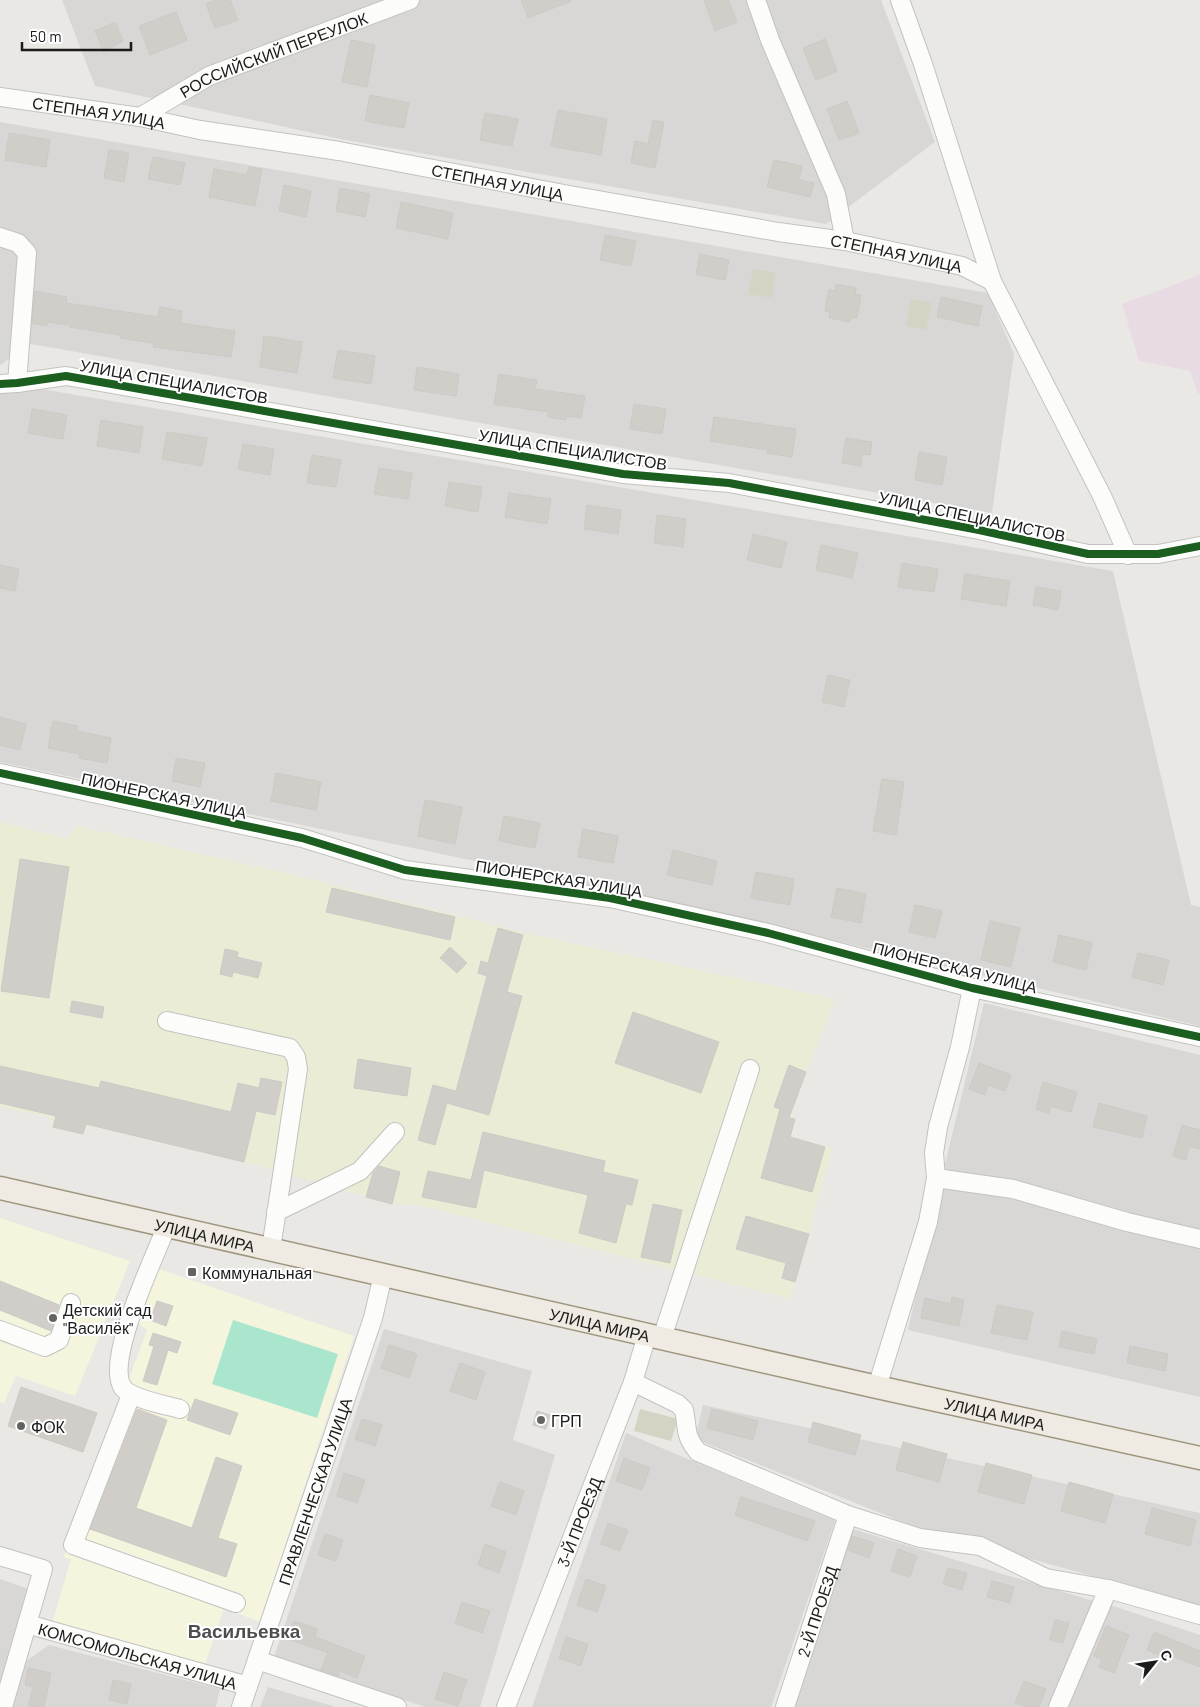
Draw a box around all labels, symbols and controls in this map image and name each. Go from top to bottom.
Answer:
street label: РОССИЙСКИЙ ПЕРЕУЛОК [176,7,371,101]
scale bar [22,20,131,52]
text: 50 m [30,27,62,45]
street label: СТЕПНАЯ УЛИЦА [31,92,167,132]
street label: СТЕПНАЯ УЛИЦА [430,159,566,203]
street label: СТЕПНАЯ УЛИЦА [829,230,964,275]
street label: УЛИЦА СПЕЦИАЛИСТОВ [78,355,270,407]
street label: УЛИЦА СПЕЦИАЛИСТОВ [477,425,669,473]
street label: УЛИЦА СПЕЦИАЛИСТОВ [877,487,1067,545]
street label: ПИОНЕРСКАЯ УЛИЦА [80,768,249,822]
street label: ПИОНЕРСКАЯ УЛИЦА [474,855,644,901]
street label: ПИОНЕРСКАЯ УЛИЦА [871,937,1039,997]
street label: УЛИЦА МИРА [153,1214,257,1255]
place label: Коммунальная [202,1263,312,1282]
marker: Коммунальная [186,1266,198,1278]
place label: Детский сад "Василёк" [63,1300,152,1337]
street label: УЛИЦА МИРА [548,1303,652,1345]
marker: Детский сад "Василёк" [47,1312,59,1324]
street label: УЛИЦА МИРА [943,1393,1047,1433]
street label: ПРАВЛЕНЧЕСКАЯ УЛИЦА [274,1395,355,1587]
place label: ГРП [551,1411,582,1430]
marker: ГРП [535,1414,547,1426]
place label: ФОК [31,1417,66,1436]
marker: ФОК [15,1420,27,1432]
street label: 3-Й ПРОЕЗД [552,1474,605,1569]
street label: 2-Й ПРОЕЗД [793,1563,840,1659]
street label: КОМСОМОЛЬСКАЯ УЛИЦА [36,1618,239,1692]
district label: Васильевка [188,1619,301,1642]
north arrow [1130,1637,1180,1687]
text: С [1157,1647,1177,1664]

